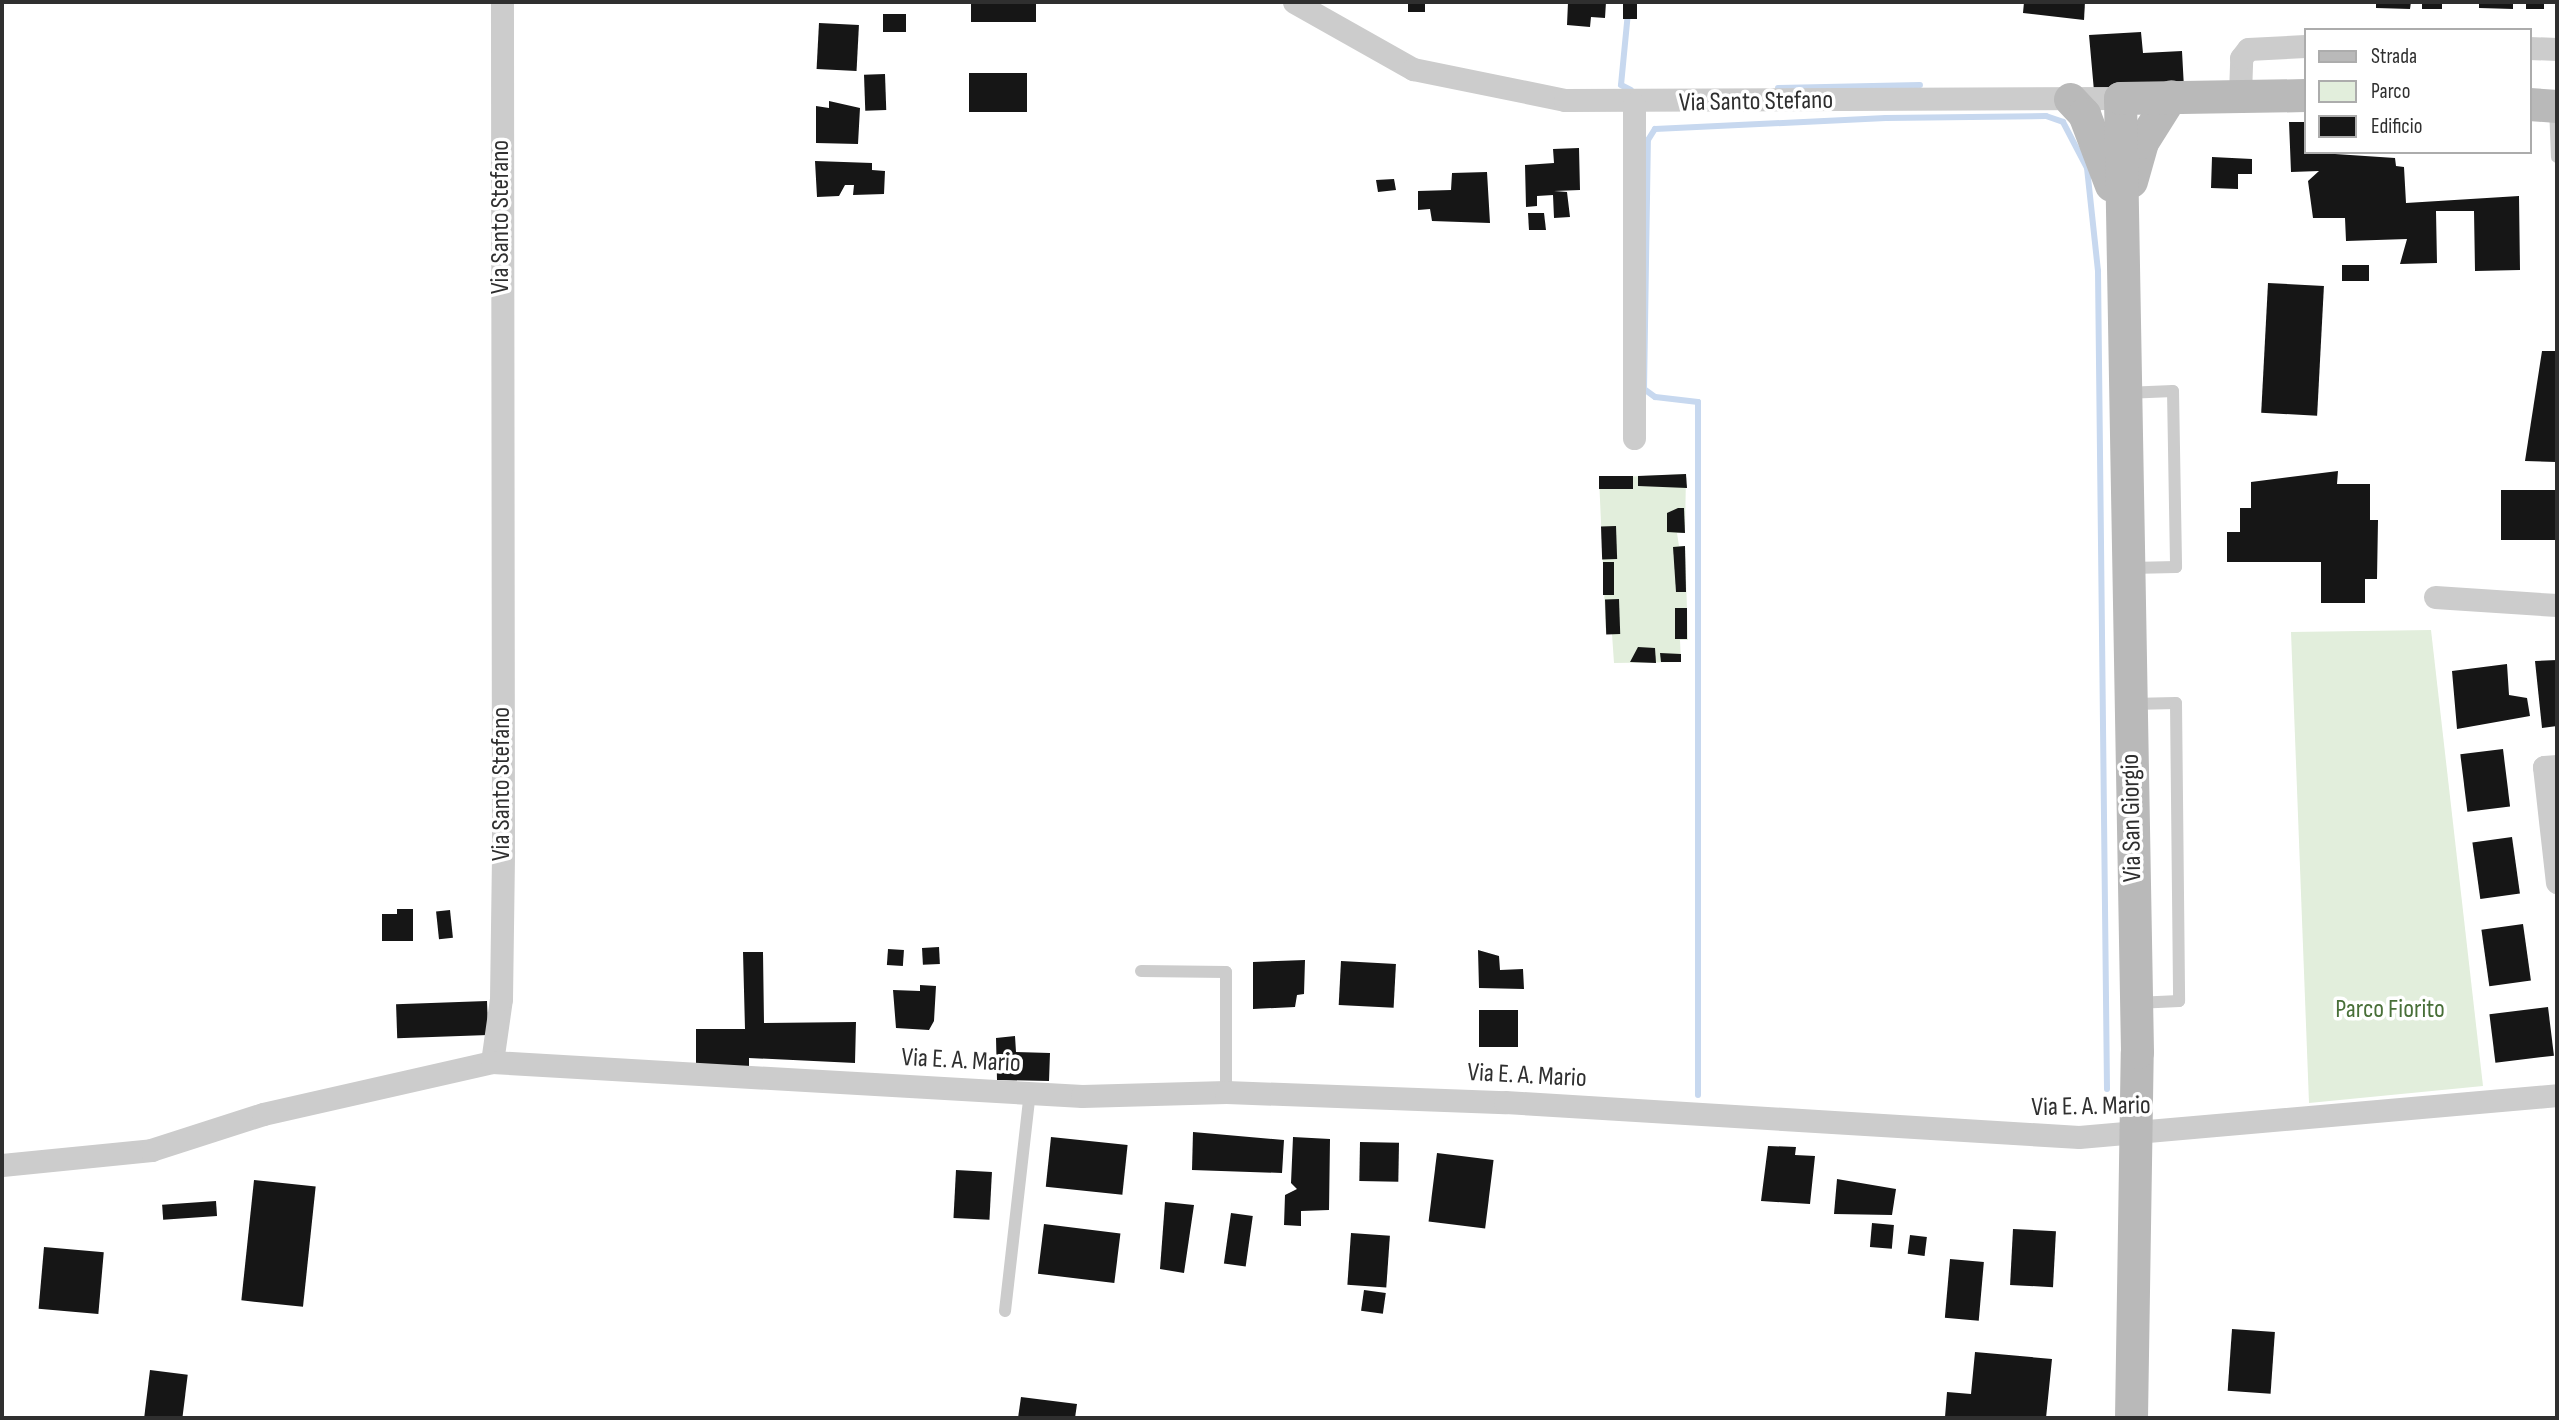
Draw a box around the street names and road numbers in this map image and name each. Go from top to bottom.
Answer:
street label: Via Santo Stefano [1679,85,1833,119]
street label: Via Santo Stefano [485,140,517,294]
street label: Via Santo Stefano [486,707,518,861]
street label: Via San Giorgio [2115,753,2149,883]
street label: Via E. A. Mario [901,1042,1021,1080]
street label: Via E. A. Mario [1467,1057,1587,1095]
street label: Via E. A. Mario [2031,1090,2151,1124]

